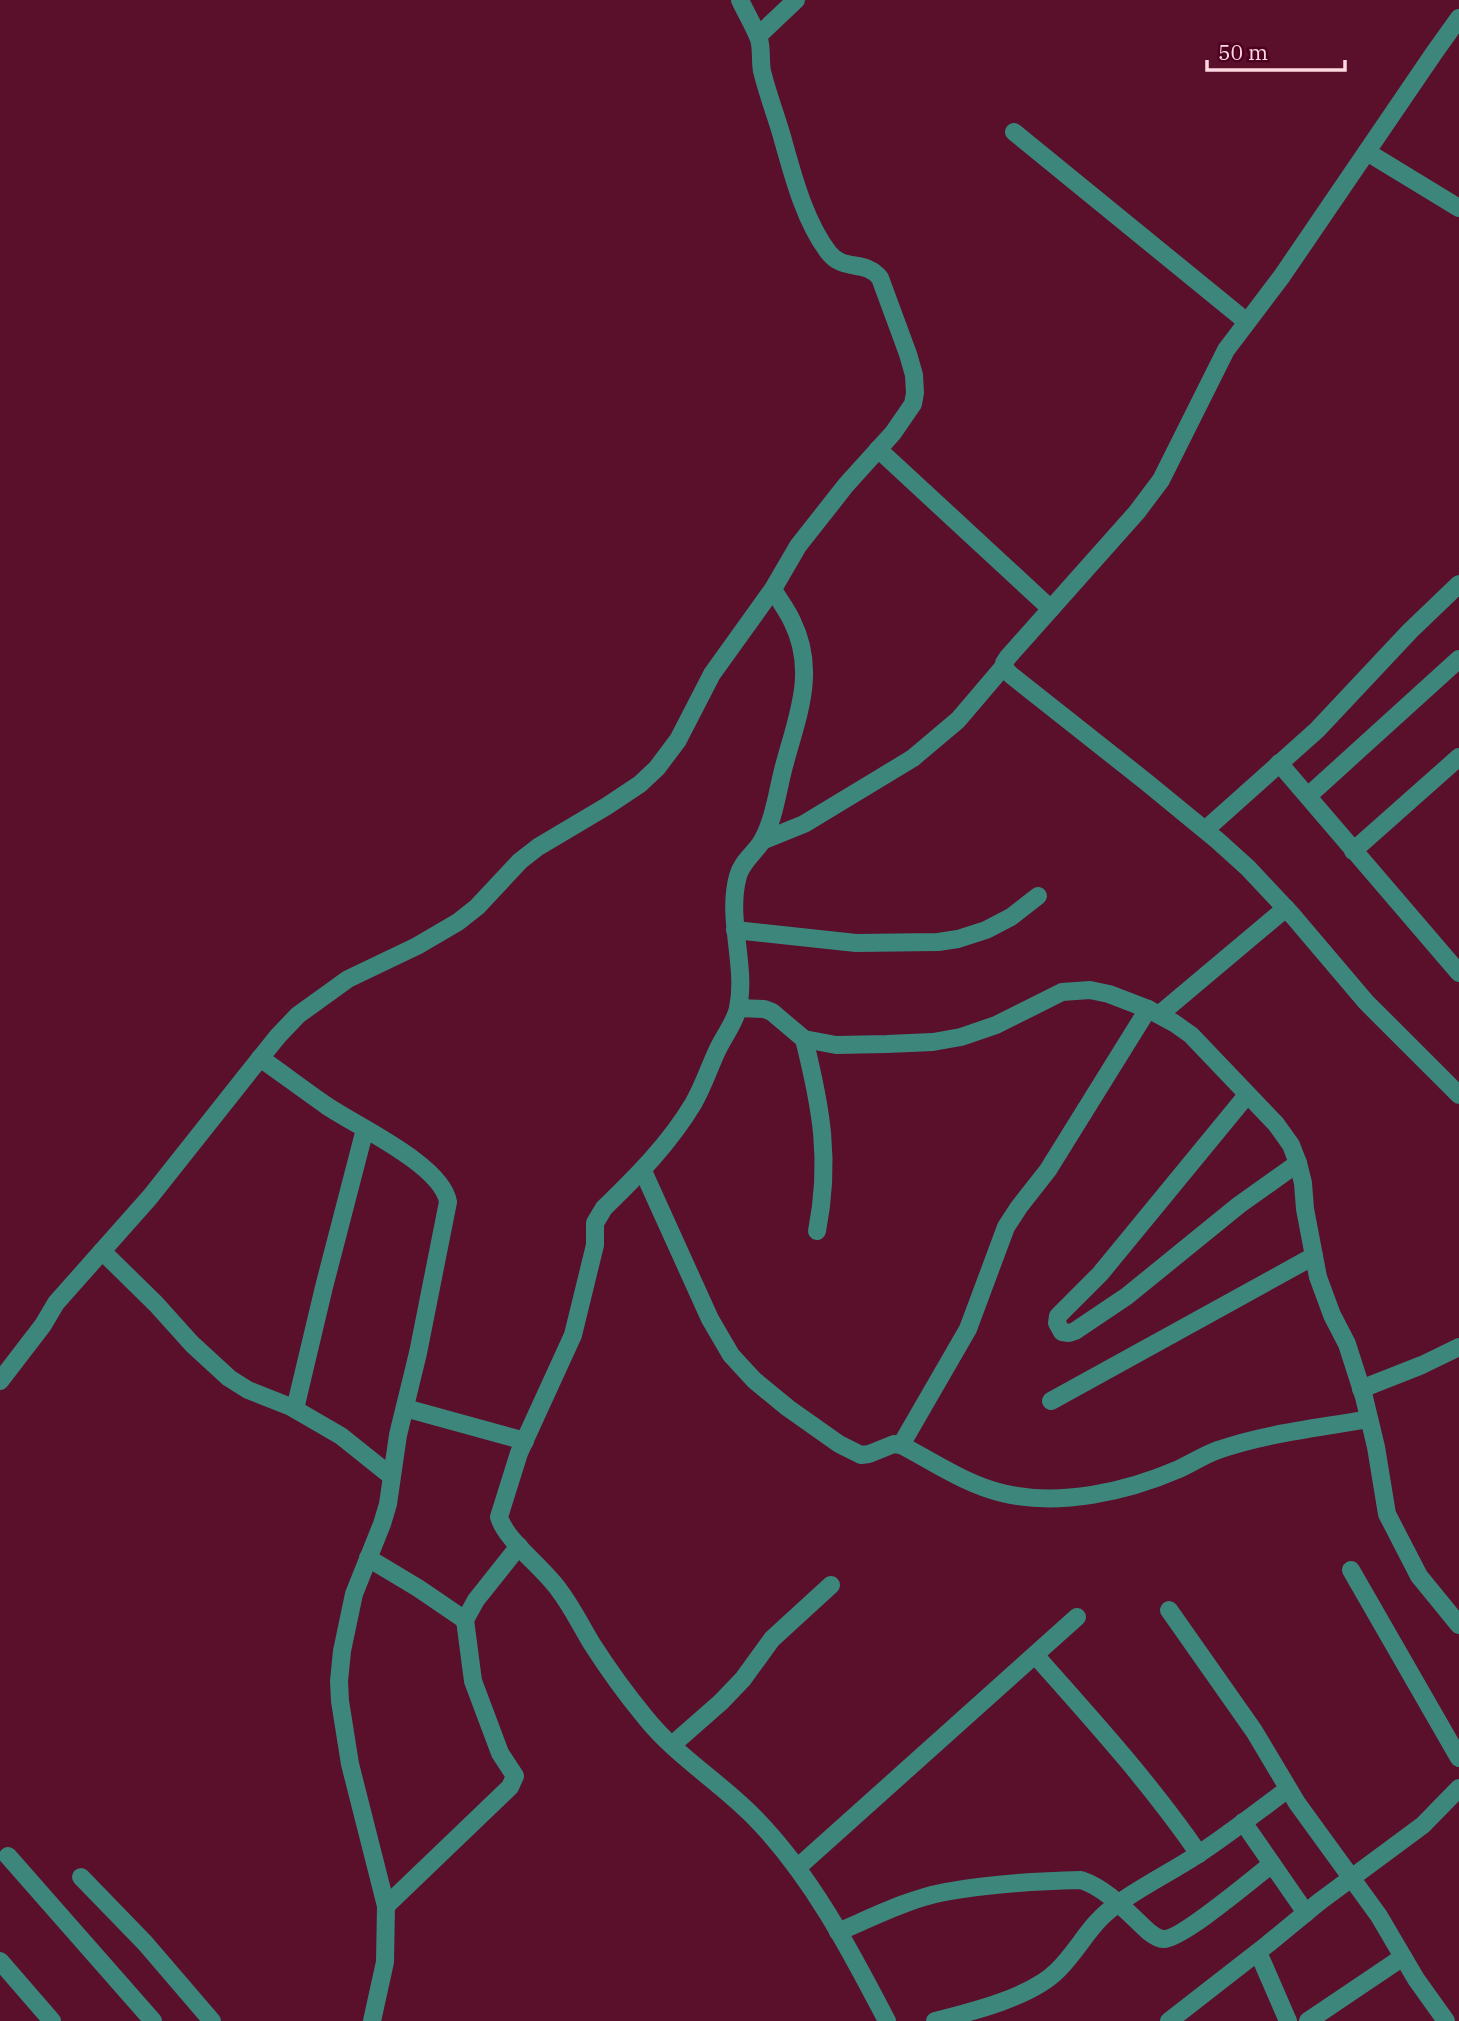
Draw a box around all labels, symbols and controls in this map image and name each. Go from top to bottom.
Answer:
scale bar [1207,28,1345,72]
text: 50 m [1218,38,1268,66]

